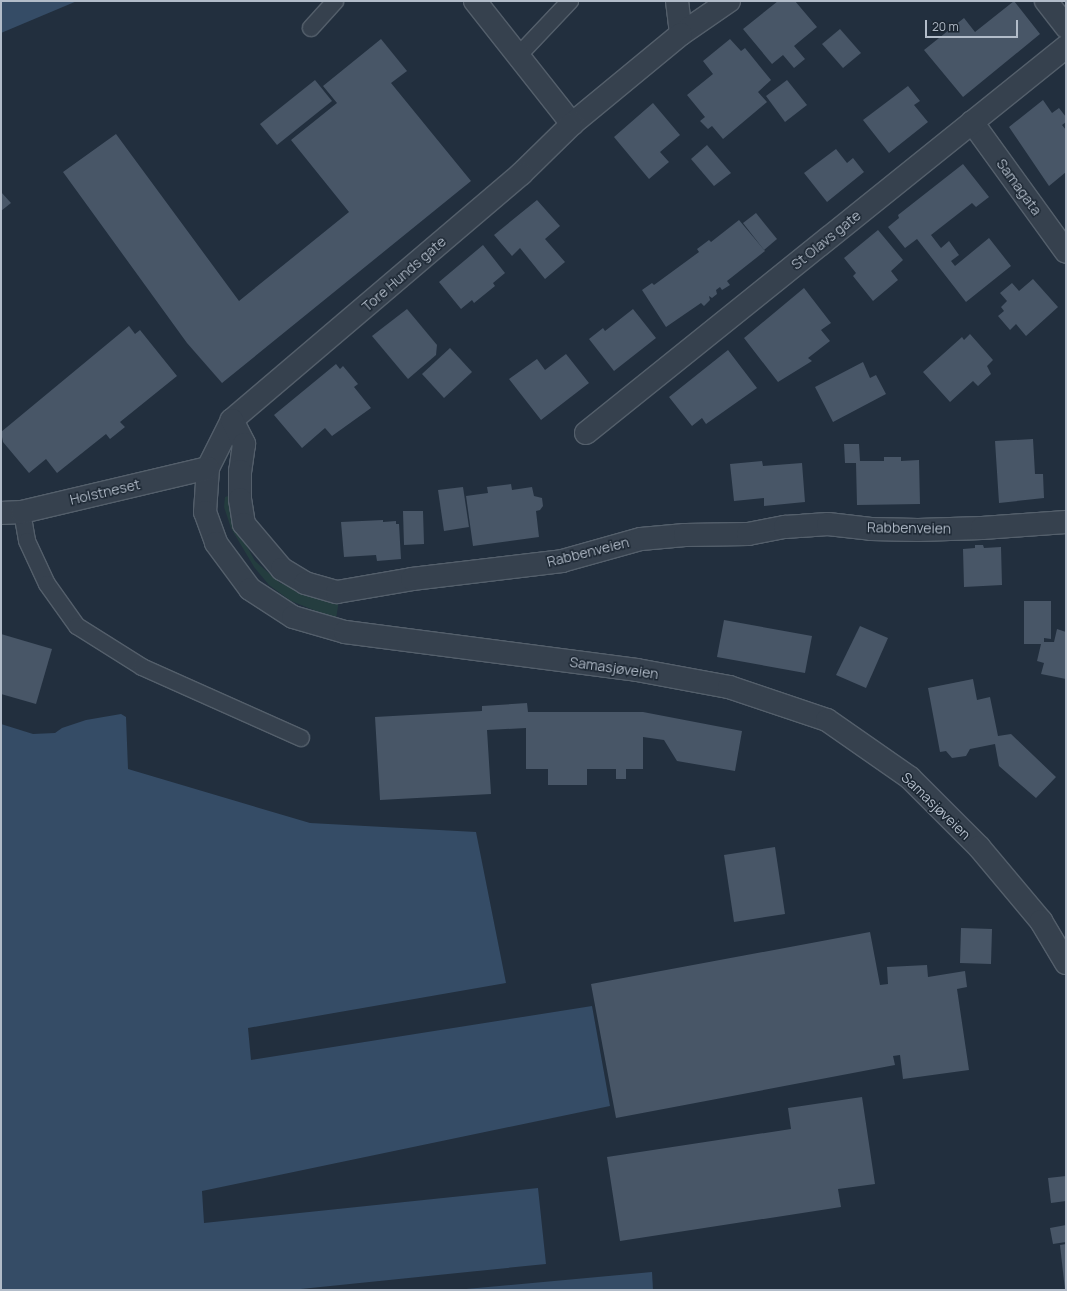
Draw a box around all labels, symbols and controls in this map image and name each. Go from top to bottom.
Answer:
scale bar [927,12,1020,38]
text: 20 m [932,18,959,35]
street label: Samagata [993,156,1045,218]
street label: St Olavs gate [788,207,864,273]
street label: Tore Hunds gate [359,233,449,315]
street label: Holstneset [68,476,142,508]
street label: Rabbenveien [867,519,951,537]
street label: Rabbenveien [545,534,631,570]
street label: Samasjøveien [569,653,659,683]
street label: Samasjøveien [898,769,974,843]

